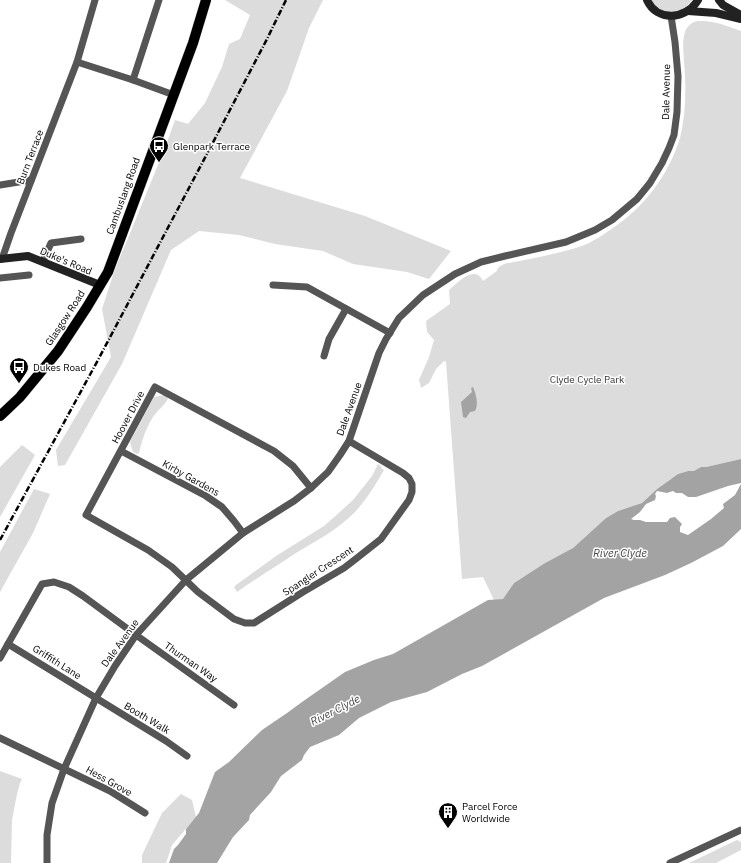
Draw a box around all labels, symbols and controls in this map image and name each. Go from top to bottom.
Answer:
street label: Dale Avenue [659,63,673,120]
street label: Burn Terrace [14,127,47,186]
bus stop icon: Glenpark Terrace [148,135,170,163]
place label: Glenpark Terrace [173,140,250,153]
street label: Cambuslang Road [103,156,143,236]
street label: Duke's Road [38,244,94,278]
street label: Glasgow Road [42,288,88,348]
bus stop icon: Dukes Road [8,356,30,384]
place label: Dukes Road [33,361,86,374]
park label: Clyde Cycle Park [550,373,625,386]
street label: Dale Avenue [333,380,365,438]
street label: Hoover Drive [109,388,148,446]
street label: Kirby Gardens [160,457,222,499]
street label: Spangler Crescent [280,543,356,599]
water label: River Clyde [593,546,647,560]
street label: Dale Avenue [98,616,142,669]
street label: Thurman Way [162,639,220,685]
street label: Griffith Lane [30,642,84,682]
water label: River Clyde [308,691,363,728]
street label: Booth Walk [122,699,173,737]
street label: Hess Grove [84,763,135,799]
place label: Parcel Force Worldwide [462,800,518,825]
building icon: Parcel Force Worldwide [437,801,459,829]

